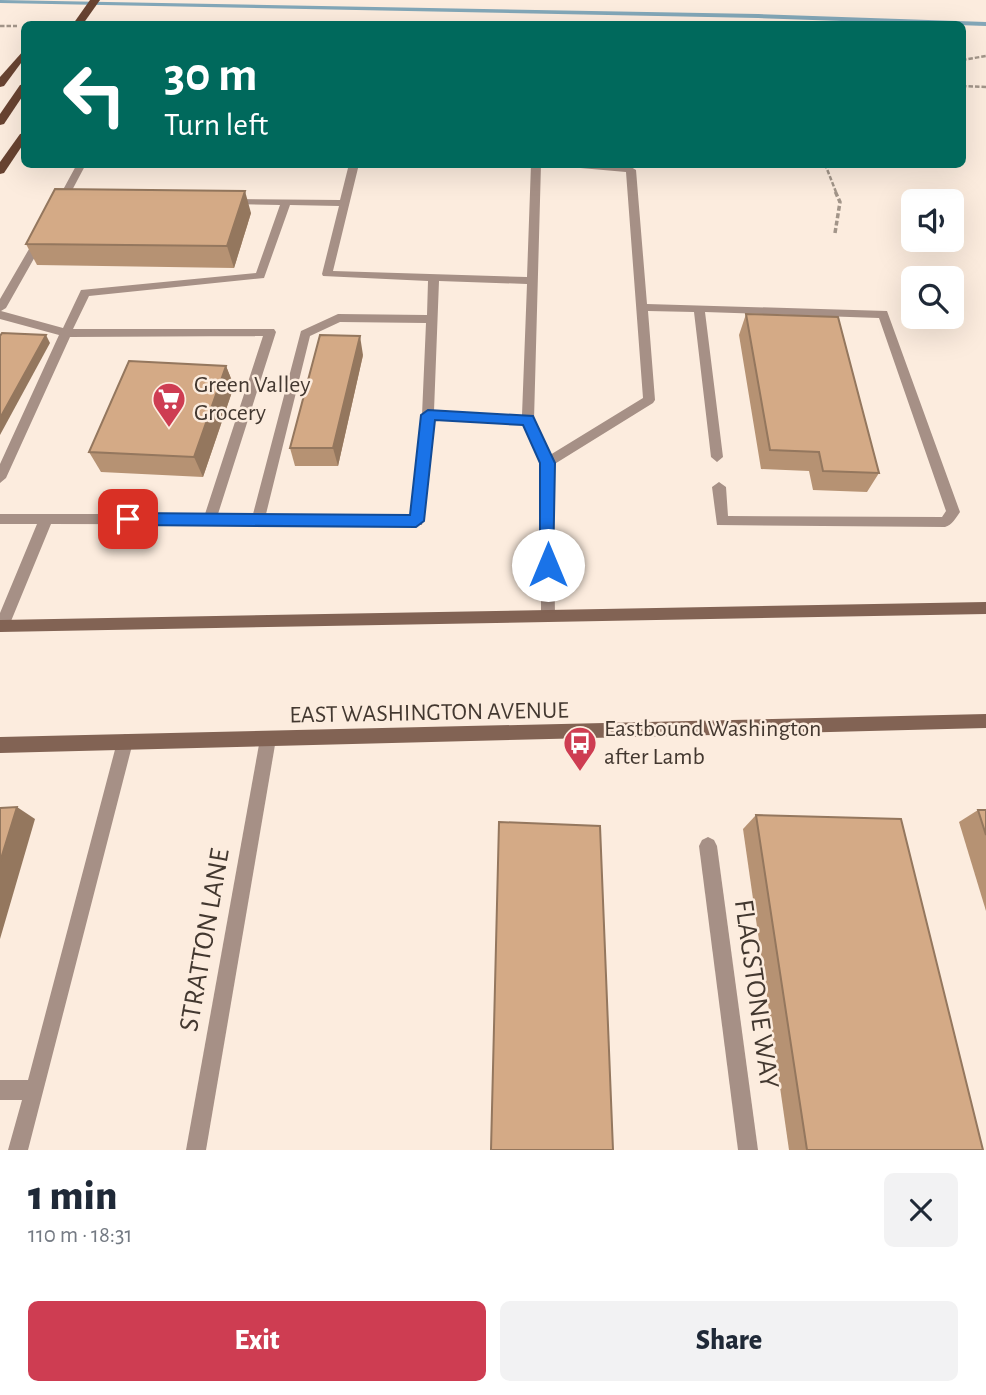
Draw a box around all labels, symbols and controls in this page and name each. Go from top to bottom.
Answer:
icon: left [49,49,140,140]
text: 30 m [164,51,258,100]
text: Turn left [164,109,268,141]
map controls [901,189,964,329]
button: sound [901,189,964,252]
button: search [901,266,964,329]
place label: Green Valley Grocery [194,373,311,425]
supermarket icon: Green Valley Grocery [150,380,188,429]
pin [98,489,158,549]
icon: arrive [109,500,147,538]
position arrow [511,528,585,602]
street label: EAST WASHINGTON AVENUE [289,699,569,727]
place label: Eastbound Washington after Lamb [604,717,821,769]
bus stop icon: Eastbound Washington after Lamb [561,724,599,773]
street label: STRATTON LANE [175,846,235,1034]
street label: FLAGSTONE WAY [729,898,783,1091]
button: close [884,1173,958,1247]
text: 1 min [28,1175,117,1217]
text: 110 m · 18:31 [28,1224,133,1247]
button: Exit [28,1301,486,1381]
button: Share [500,1301,958,1381]

